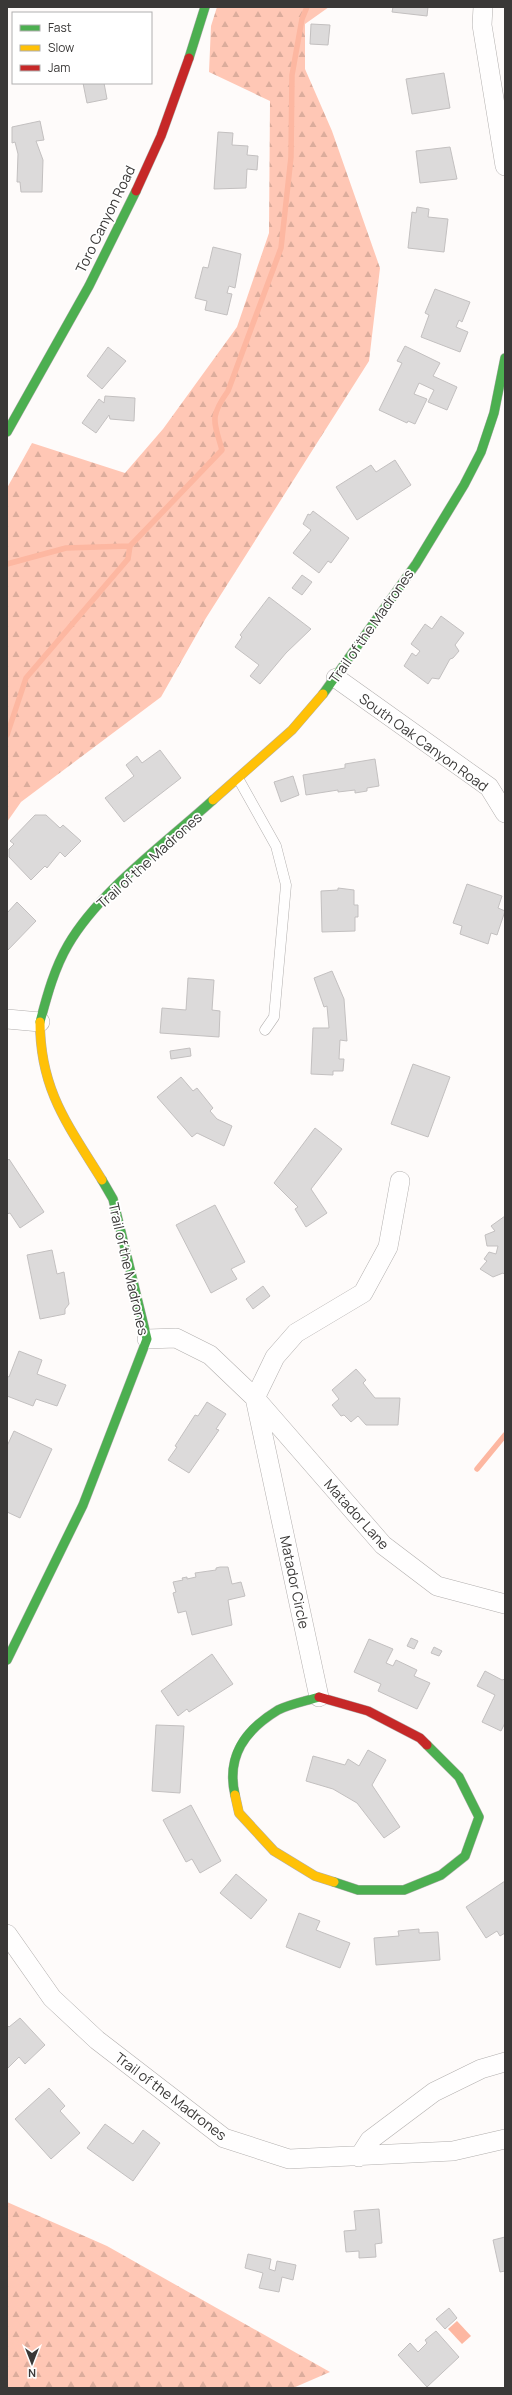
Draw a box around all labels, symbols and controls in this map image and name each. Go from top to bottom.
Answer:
legend [12,12,152,84]
text: Fast [48,19,72,36]
text: Slow [48,39,74,56]
text: Jam [48,59,70,76]
street label: Toro Canyon Road [71,162,139,276]
street label: Trail of the Madrones [324,565,418,687]
street label: South Oak Canyon Road [356,689,492,795]
street label: Trail of the Madrones [92,808,206,912]
street label: Trail of the Madrones [105,1201,153,1337]
street label: Matador Lane [320,1475,394,1553]
street label: Matador Circle [276,1534,314,1630]
street label: Trail of the Madrones [111,2048,231,2144]
north arrow [12,2343,52,2383]
text: N [28,2366,36,2381]

